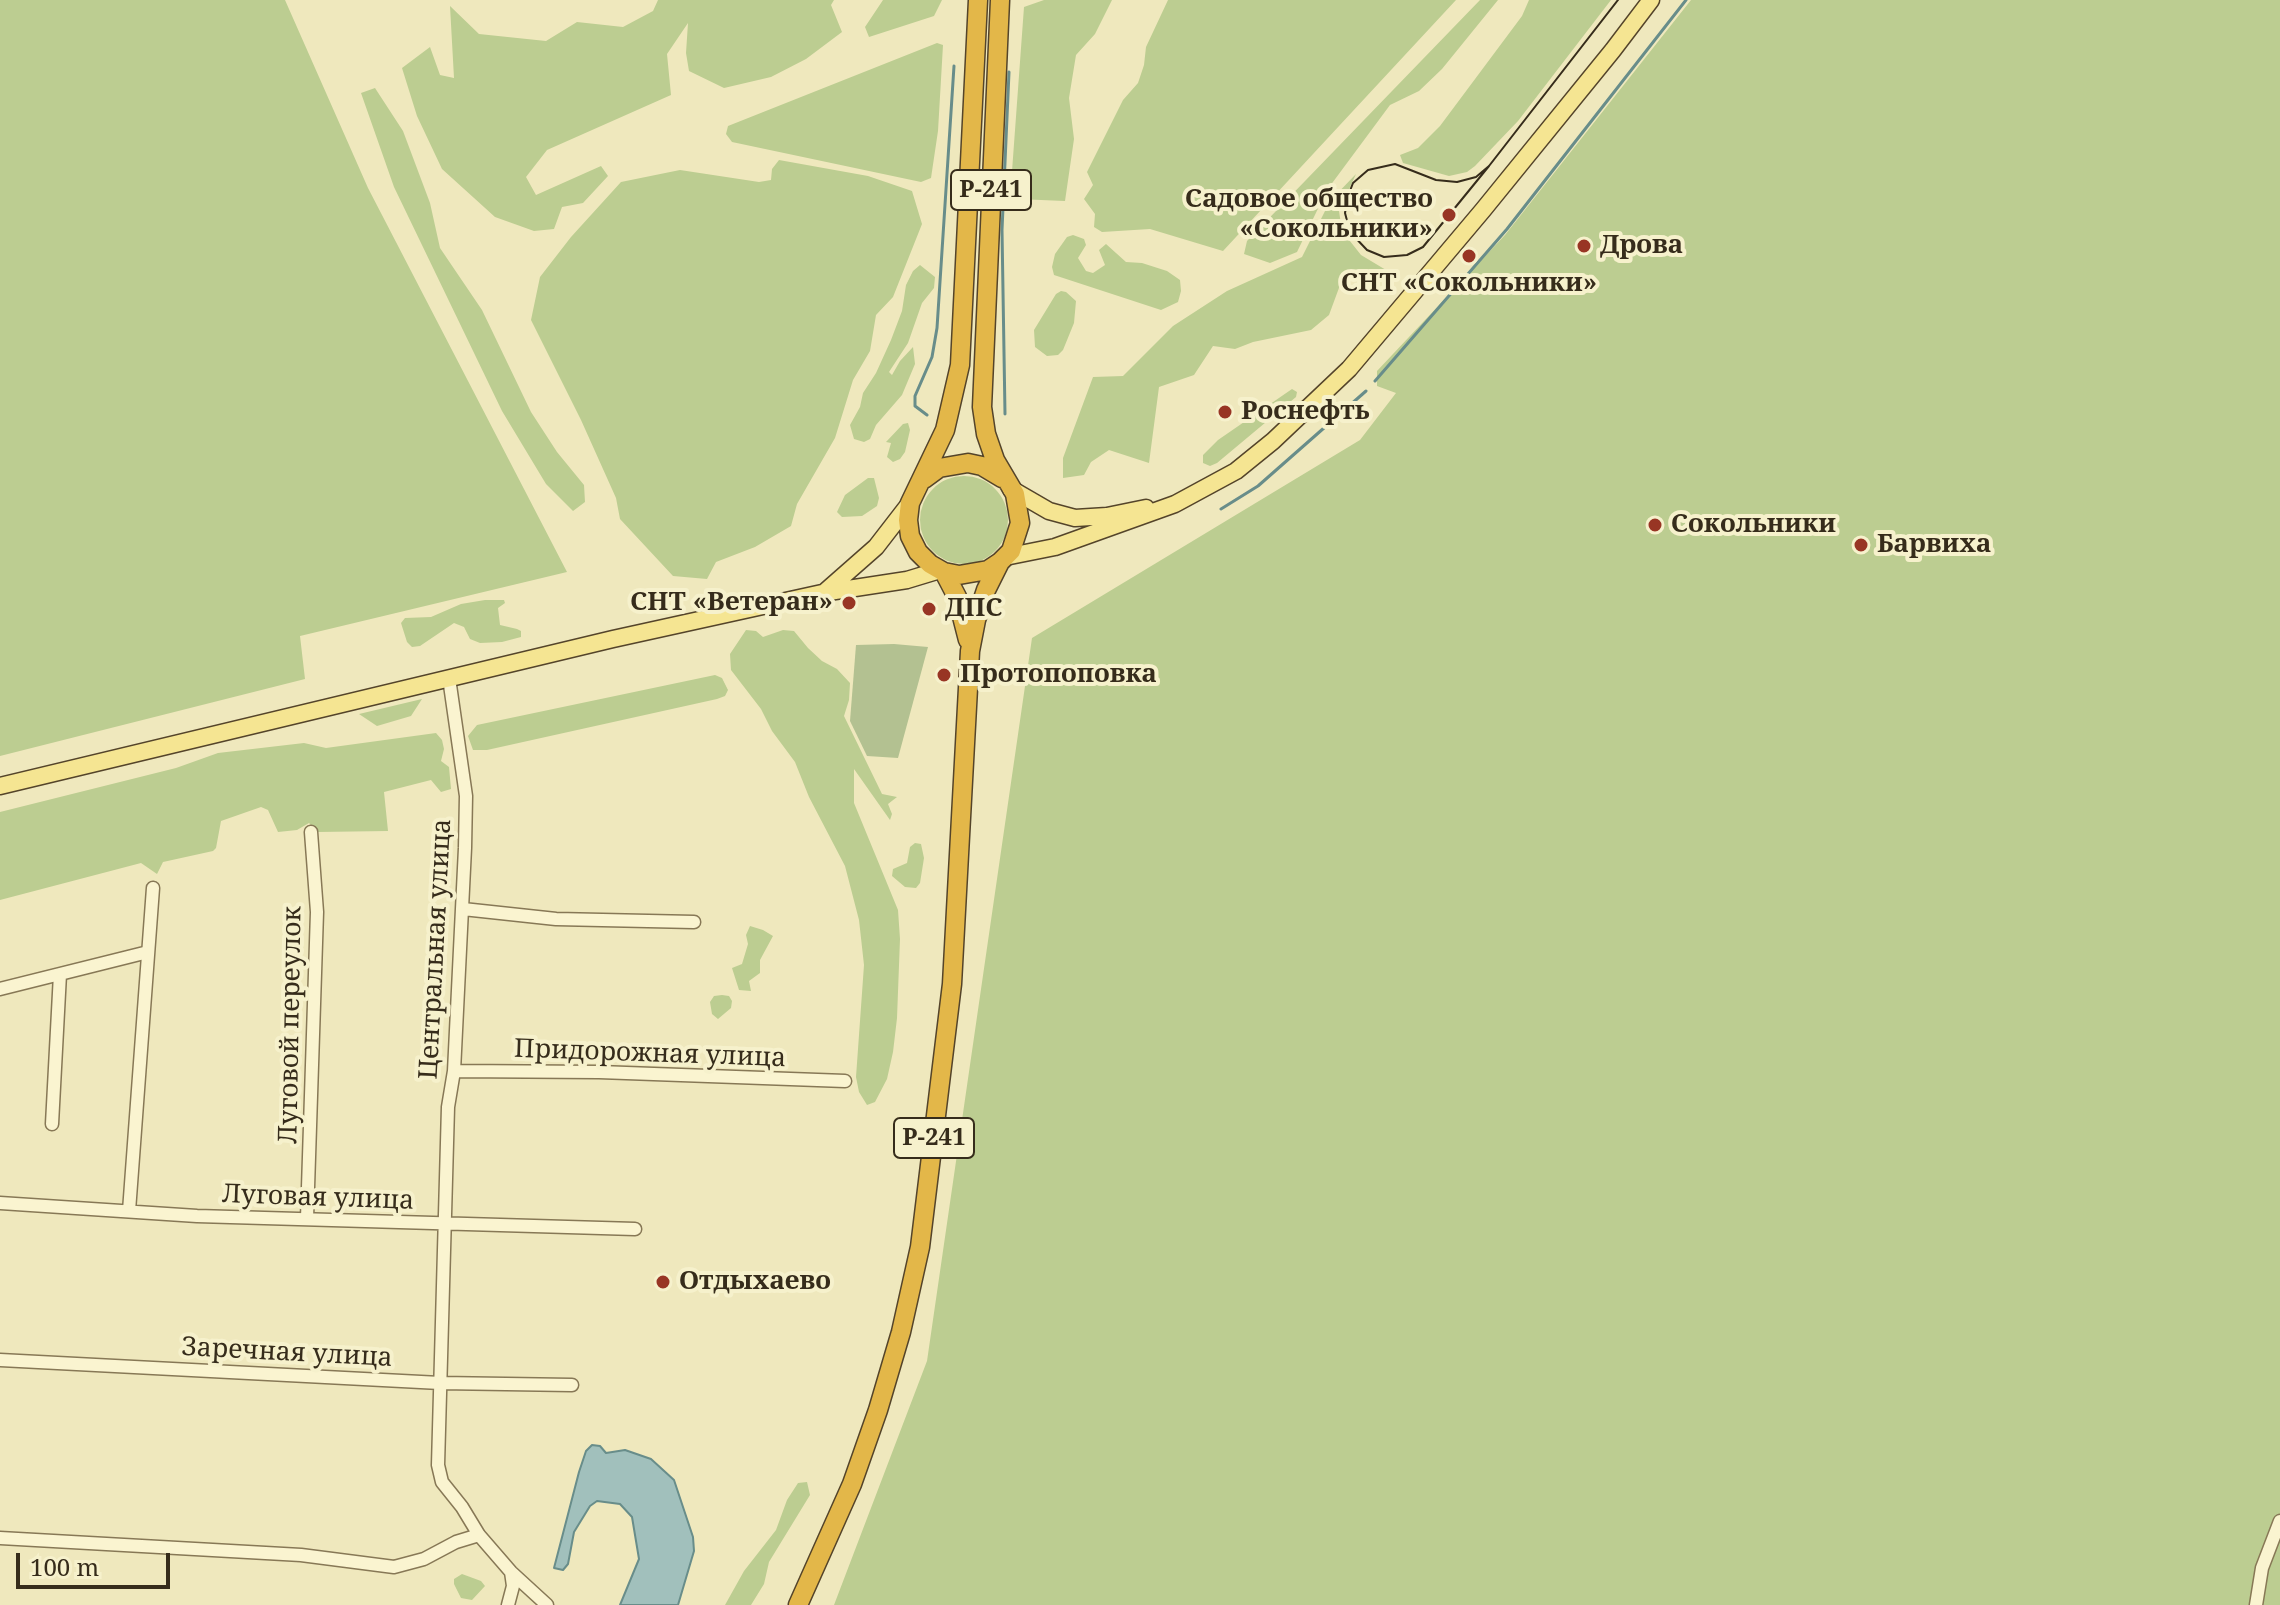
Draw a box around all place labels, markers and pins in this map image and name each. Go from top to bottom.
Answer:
place label: Садовое общество «Сокольники» [1185,184,1433,246]
marker: Садовое общество «Сокольники» [1440,206,1458,224]
place label: Дрова [1600,230,1683,262]
marker: Дрова [1575,237,1593,255]
marker: СНТ «Сокольники» [1460,247,1478,265]
place label: СНТ «Сокольники» [1341,268,1597,300]
place label: Роснефть [1241,396,1369,428]
marker: Роснефть [1216,403,1234,421]
place label: Сокольники [1671,509,1836,541]
marker: Сокольники [1646,516,1664,534]
place label: Барвиха [1877,529,1991,561]
marker: Барвиха [1852,536,1870,554]
place label: СНТ «Ветеран» [630,587,833,619]
place label: ДПС [945,593,1003,625]
marker: СНТ «Ветеран» [840,594,858,612]
marker: ДПС [920,600,938,618]
place label: Протопоповка [960,659,1157,691]
marker: Протопоповка [935,666,953,684]
place label: Отдыхаево [679,1266,831,1298]
marker: Отдыхаево [654,1273,672,1291]

